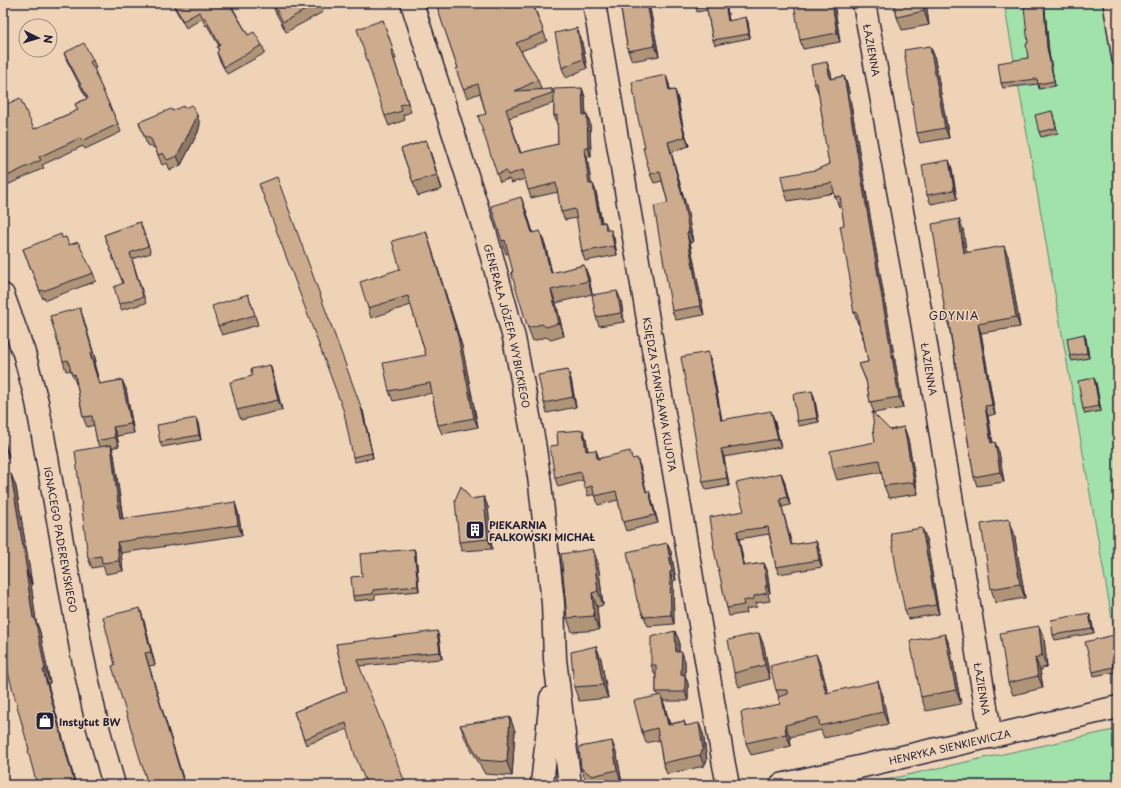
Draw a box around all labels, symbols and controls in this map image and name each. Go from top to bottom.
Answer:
north arrow [18,18,58,58]
street label: ŁAZIENNA [860,23,885,78]
text: N [40,34,57,44]
street label: GENERAŁA JÓZEFA WYBICKIEGO [481,242,535,409]
district label: GDYNIA [929,307,979,324]
street label: KSIĘDZA STANISŁAWA KUJOTA [640,316,681,473]
street label: ŁAZIENNA [918,341,942,397]
street label: IGNACEGO PADEREWSKIEGO [41,465,82,614]
place label: PIEKARNIA FALKOWSKI MICHAŁ [489,517,596,544]
building icon: PIEKARNIA FALKOWSKI MICHAŁ [464,519,486,541]
street label: ŁAZIENNA [971,661,995,716]
shop icon: Instytut BW [34,710,56,732]
place label: Instytut BW [59,714,121,730]
street label: HENRYKA SIENKIEWICZA [887,725,1012,767]

